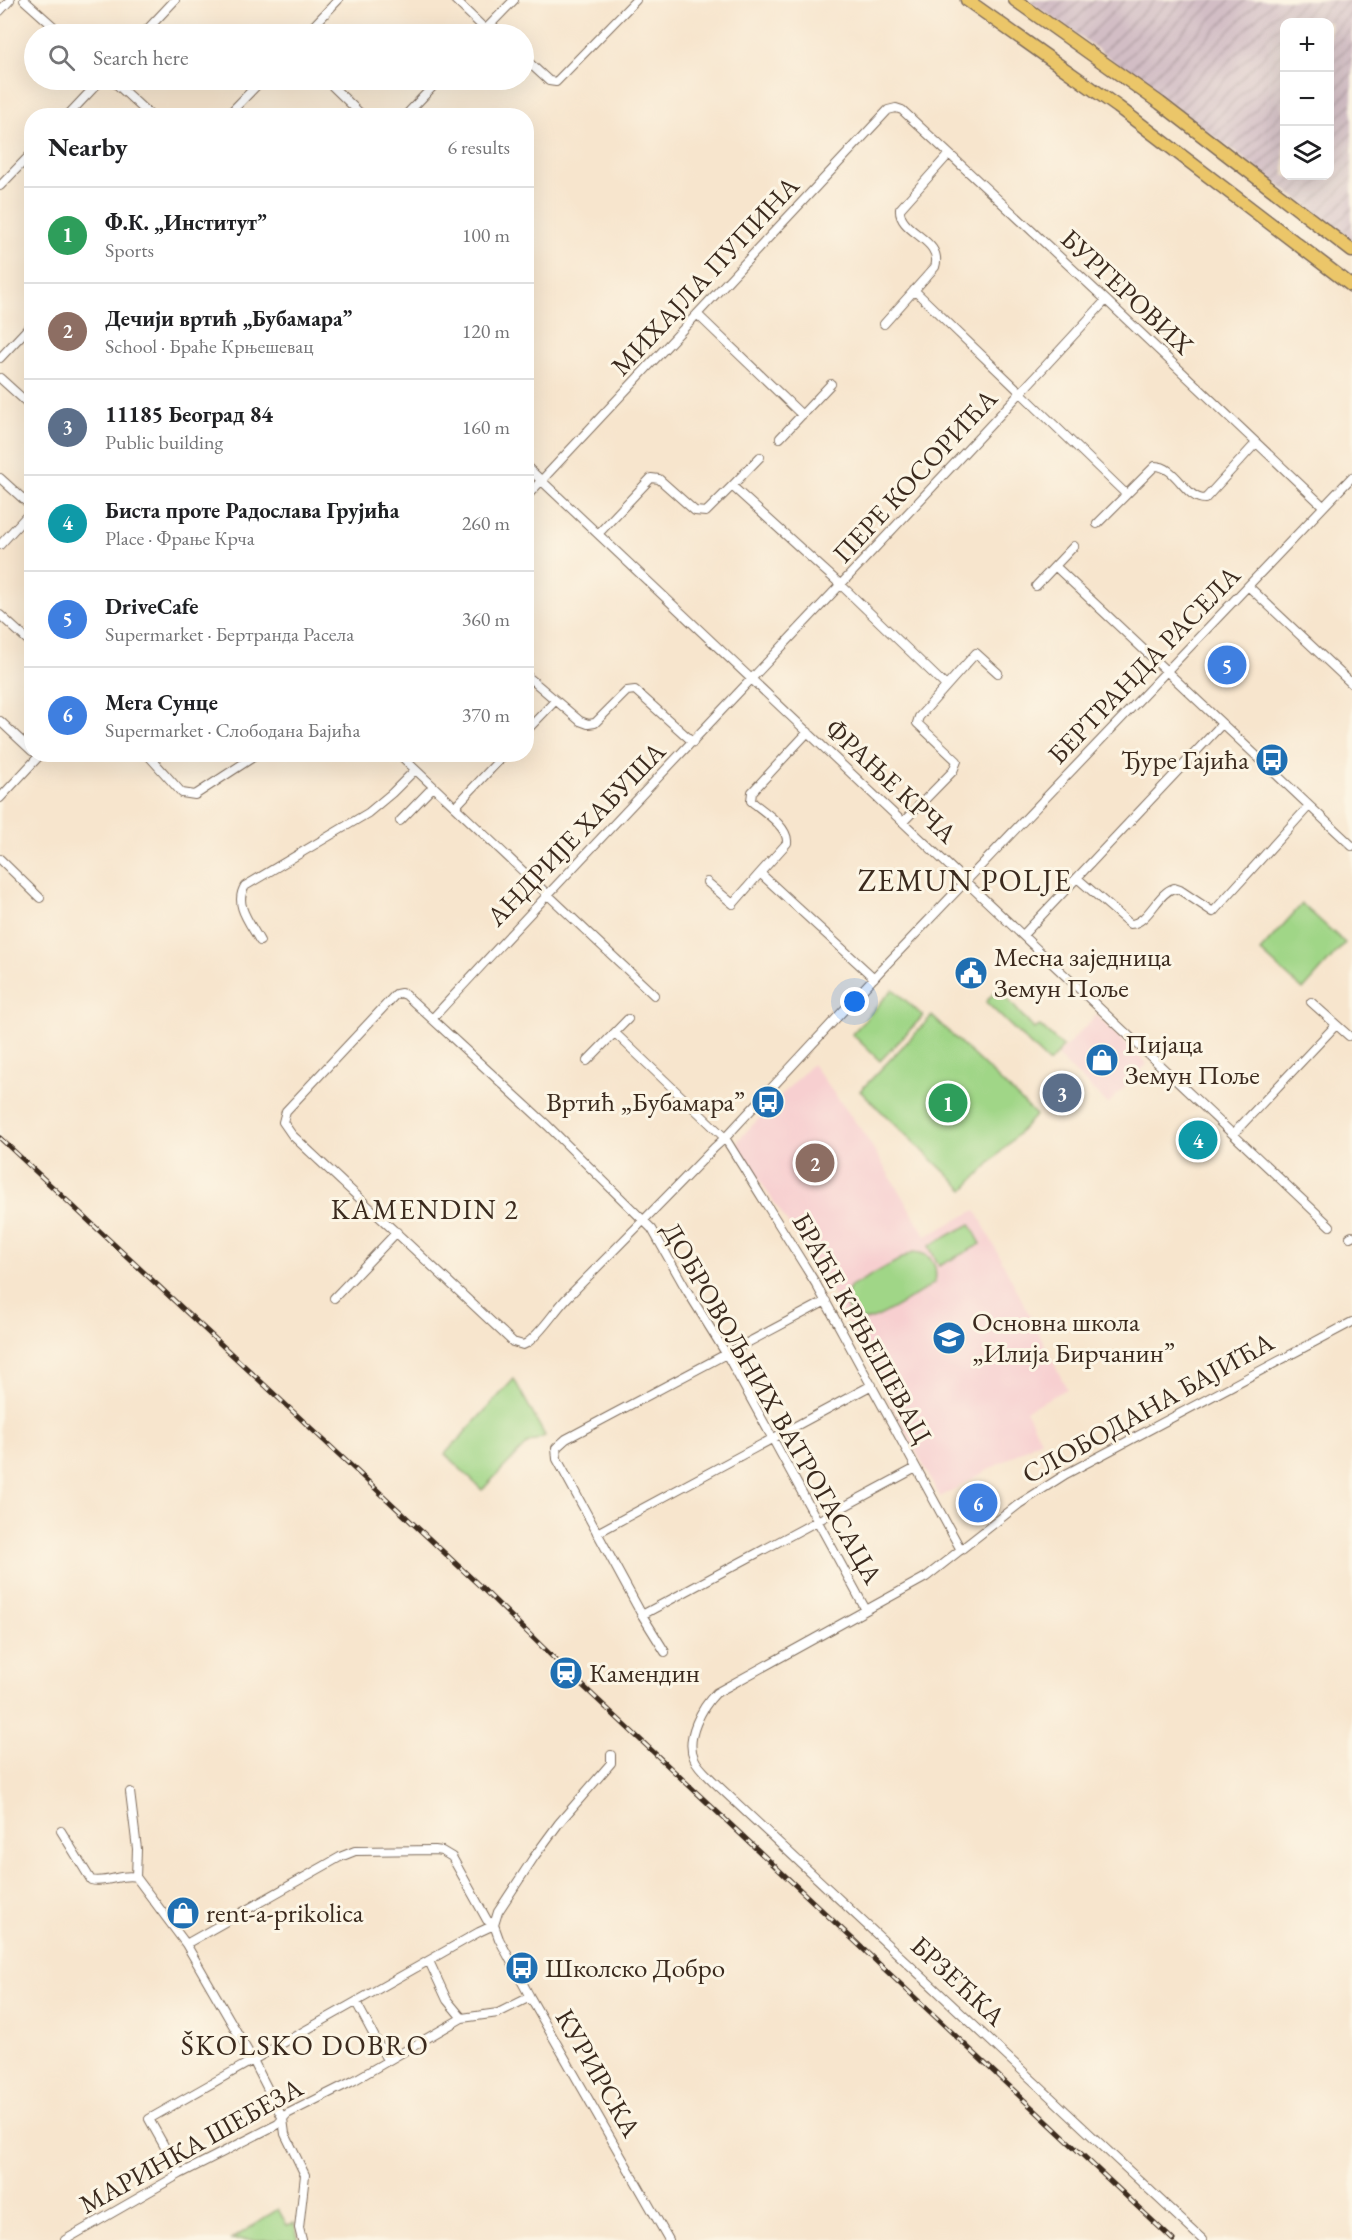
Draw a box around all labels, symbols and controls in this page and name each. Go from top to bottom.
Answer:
map controls [1280,18,1334,180]
button: + [1280,18,1334,72]
search box [24,24,534,90]
icon: search [45,41,78,74]
text: Search here [93,43,188,72]
button: − [1280,72,1334,126]
button: layers [1280,126,1334,180]
text: Nearby [48,130,128,164]
text: 6 results [447,134,510,160]
street label: МИХАЈЛА ПУПИНА [603,168,806,383]
text: Ф.К. „Институт” [105,208,267,237]
street label: БУРГЕРОВИХ [1054,221,1201,362]
text: 1 [62,222,73,248]
text: 100 m [462,222,510,248]
text: Sports [105,237,154,263]
text: Дечији вртић „Бубамара” [105,304,352,333]
text: 2 [62,318,73,344]
text: 120 m [462,318,510,344]
text: School · Браће Крњешевац [105,333,314,359]
street label: ПЕРЕ КОСОРИЋА [825,381,1005,570]
text: 11185 Београд 84 [105,400,273,429]
text: 3 [62,414,73,440]
text: 160 m [462,414,510,440]
text: Public building [105,429,223,455]
text: Биста проте Радослава Грујића [105,496,399,525]
text: 4 [62,510,73,536]
text: 260 m [462,510,510,536]
text: Place · Фрање Крча [105,525,255,551]
street label: БЕРТРАНДА РАСЕЛА [1040,558,1248,771]
text: DriveCafe [105,592,198,621]
text: 5 [62,606,73,632]
text: 360 m [462,606,510,632]
text: Supermarket · Бертранда Расела [105,621,354,647]
pin: 5 [1208,642,1246,688]
text: Мега Сунце [105,688,218,717]
text: 6 [62,702,73,728]
text: 370 m [462,702,510,728]
street label: ФРАЊЕ КРЧА [818,711,965,851]
text: Supermarket · Слободана Бајића [105,717,360,743]
street label: АНДРИЈЕ ХАБУША [478,734,673,934]
place label: Ђуре Гајића [1121,742,1249,777]
bus stop icon: Ђуре Гајића [1254,742,1290,778]
district label: ZEMUN POLJE [858,861,1072,900]
place label: Месна заједница Земун Поље [994,939,1172,1005]
public building icon: Месна заједница Земун Поље [953,955,989,991]
your location [840,987,869,1016]
place label: Пијаца Земун Поље [1125,1026,1260,1092]
shop icon: Пијаца Земун Поље [1084,1042,1120,1078]
pin: 3 [1042,1070,1082,1116]
pin: 1 [928,1080,968,1126]
place label: Вртић „Бубамара” [546,1084,745,1119]
bus stop icon: Вртић „Бубамара” [750,1084,786,1120]
pin: 4 [1178,1118,1218,1162]
pin: 2 [796,1140,834,1186]
district label: KAMENDIN 2 [331,1191,519,1227]
street label: БРАЋЕ КРЊЕШЕВАЦ [785,1206,940,1449]
street label: ДОБРОВОЉНИХ ВАТРОГАСАЦА [654,1215,891,1590]
place label: Основна школа „Илија Бирчанин” [972,1304,1175,1370]
school or university icon: Основна школа „Илија Бирчанин” [931,1320,967,1356]
street label: СЛОБОДАНА БАЈИЋА [1016,1324,1280,1491]
pin: 6 [958,1480,998,1526]
station icon: Камендин [548,1655,584,1691]
place label: Камендин [589,1655,700,1690]
shop icon: rent-a-prikolica [165,1895,201,1931]
place label: rent-a-prikolica [206,1895,364,1930]
street label: БРЗЕЋКА [904,1928,1013,2034]
bus stop icon: Школско Добро [504,1950,540,1986]
place label: Школско Добро [545,1950,725,1985]
street label: КУРИРСКА [548,2002,649,2143]
district label: ŠKOLSKO DOBRO [181,2027,429,2063]
street label: МАРИНКА ШЕБЕЗА [73,2069,309,2221]

